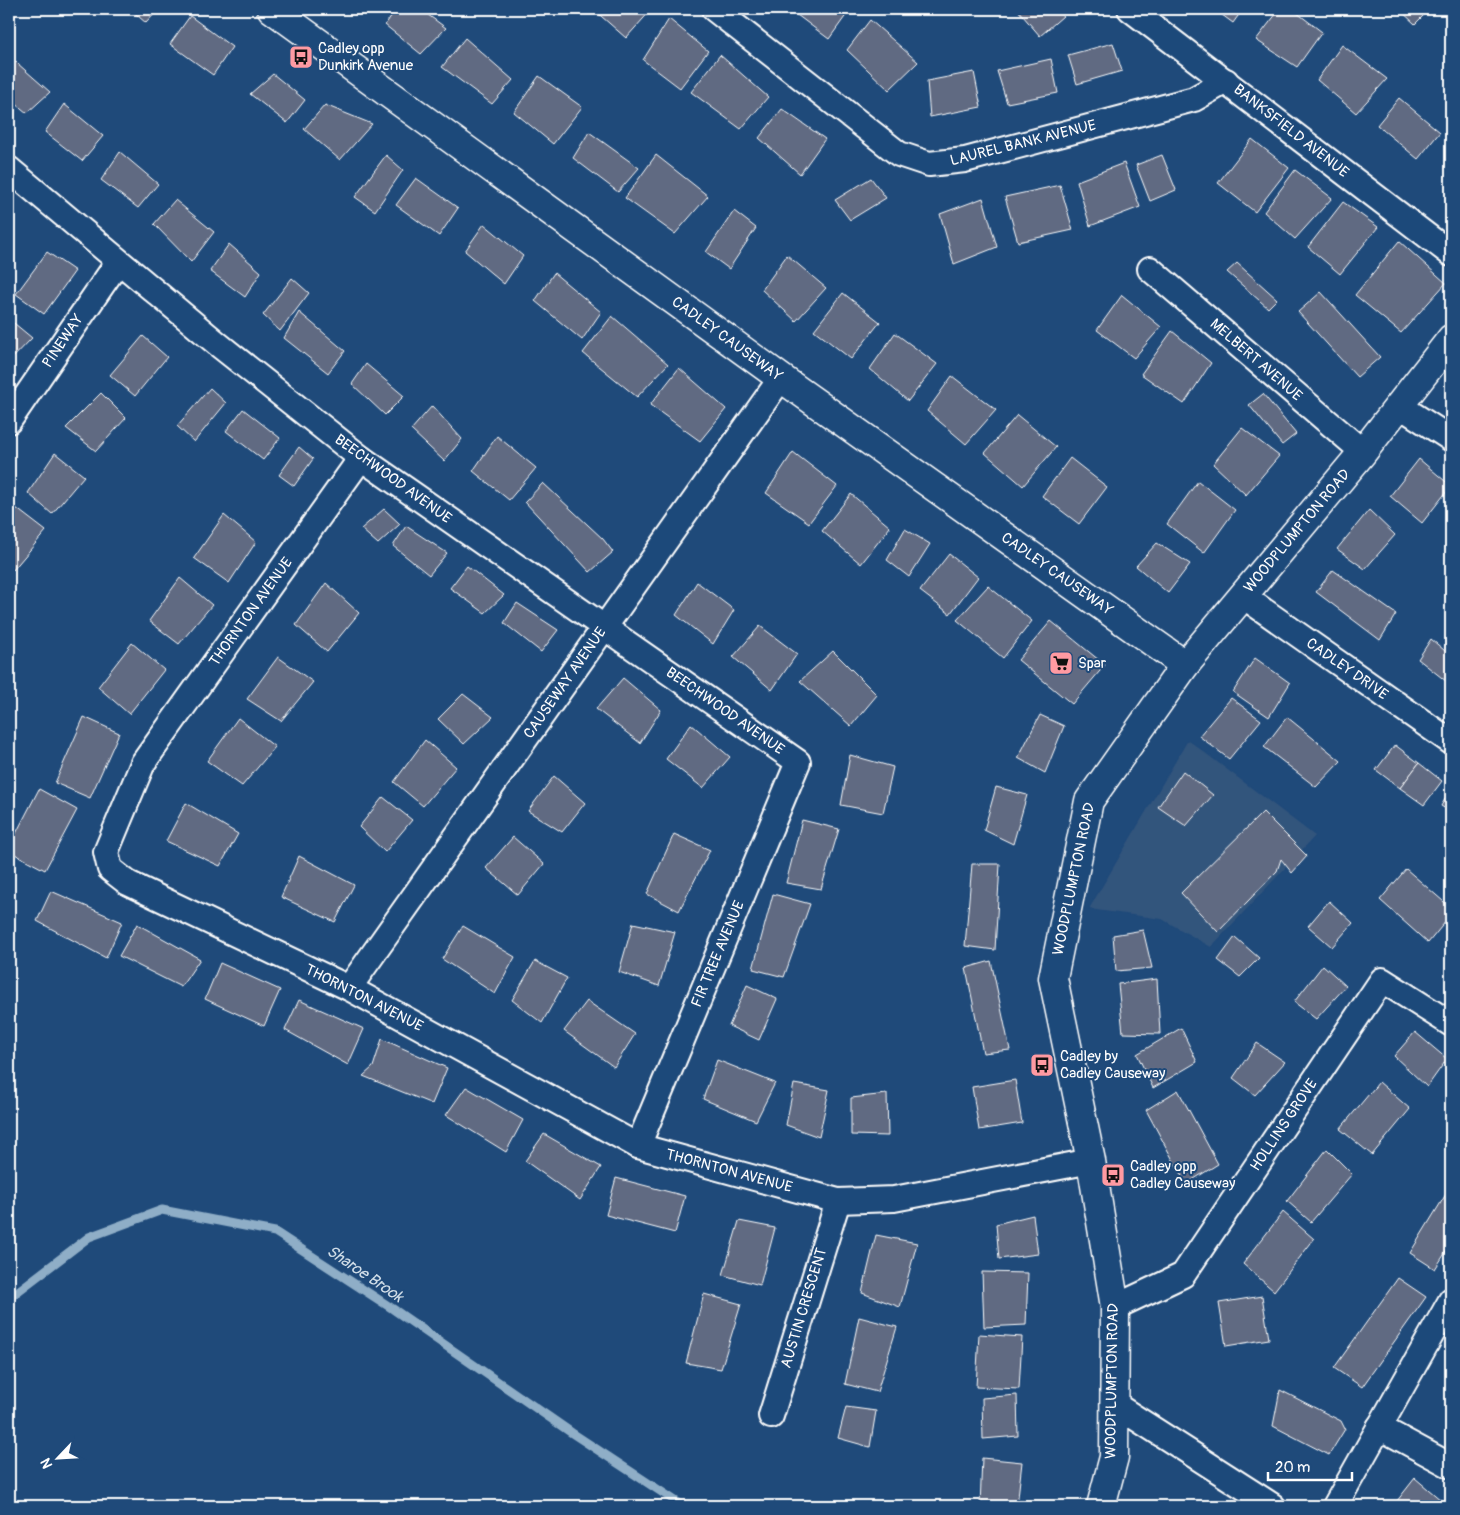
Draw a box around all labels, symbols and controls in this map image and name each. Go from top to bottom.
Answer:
place label: Cadley opp Dunkirk Avenue [318,39,414,75]
bus stop icon: Cadley opp Dunkirk Avenue [288,44,314,70]
street label: BANKSFIELD AVENUE [1230,80,1353,182]
street label: LAUREL BANK AVENUE [948,116,1098,170]
street label: CADLEY CAUSEWAY [668,292,786,386]
street label: PINEWAY [38,310,88,372]
street label: MELBERT AVENUE [1206,315,1306,405]
street label: BEECHWOOD AVENUE [331,430,455,528]
street label: WOODPLUMPTON ROAD [1240,465,1354,597]
street label: CADLEY CAUSEWAY [997,528,1117,620]
street label: THORNTON AVENUE [205,554,297,670]
street label: CAUSEWAY AVENUE [519,623,611,742]
street label: CADLEY DRIVE [1302,634,1392,704]
supermarket icon: Spar [1048,650,1074,676]
place label: Spar [1078,654,1107,673]
street label: BEECHWOOD AVENUE [662,663,788,759]
street label: WOODPLUMPTON ROAD [1049,801,1099,957]
street label: FIR TREE AVENUE [687,898,749,1010]
street label: THORNTON AVENUE [302,960,426,1036]
place label: Cadley by Cadley Causeway [1060,1047,1166,1083]
bus stop icon: Cadley by Cadley Causeway [1029,1052,1055,1078]
street label: HOLLINS GROVE [1246,1075,1322,1175]
street label: THORNTON AVENUE [664,1145,795,1197]
place label: Cadley opp Cadley Causeway [1130,1157,1236,1193]
bus stop icon: Cadley opp Cadley Causeway [1100,1162,1126,1188]
water label: Sharoe Brook [323,1241,408,1308]
street label: AUSTIN CRESCENT [777,1246,831,1370]
street label: WOODPLUMPTON ROAD [1101,1303,1123,1459]
north arrow [32,1432,82,1482]
scale bar [1268,1450,1351,1482]
text: N [37,1455,56,1471]
text: 20 m [1275,1458,1310,1477]

